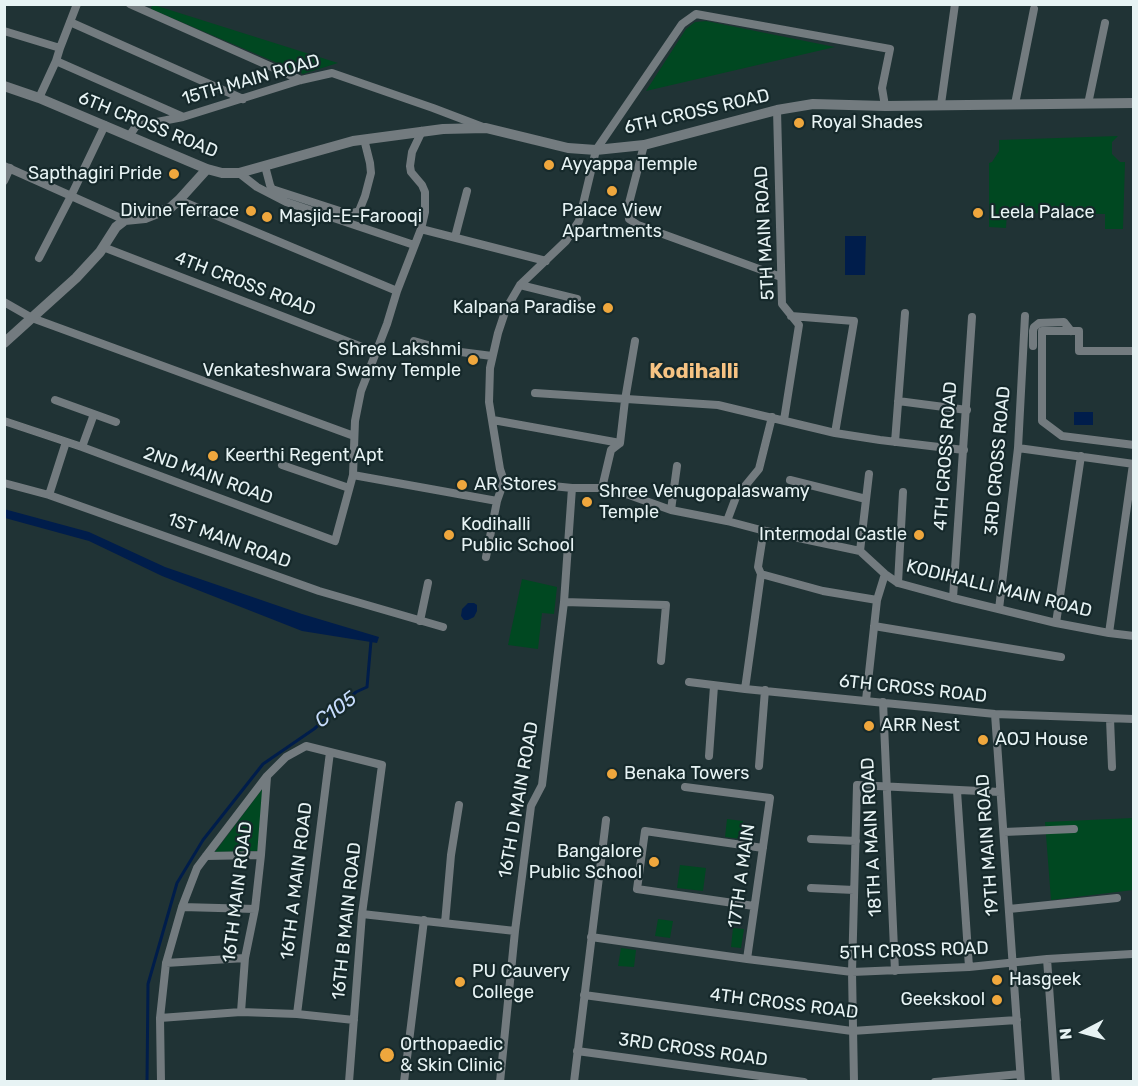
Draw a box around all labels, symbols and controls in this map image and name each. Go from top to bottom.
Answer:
street label: 15TH MAIN ROAD [180,50,322,110]
street label: 6TH CROSS ROAD [622,85,772,139]
street label: 6TH CROSS ROAD [75,87,221,163]
place label: Royal Shades [811,112,923,134]
marker: Royal Shades [792,116,806,130]
place label: Ayyappa Temple [561,154,698,176]
marker: Ayyappa Temple [542,158,556,172]
place label: Sapthagiri Pride [28,163,162,185]
street label: 5TH MAIN ROAD [751,165,779,301]
marker: Sapthagiri Pride [167,167,181,181]
marker: Palace View Apartments [605,184,619,198]
place label: Divine Terrace [120,200,239,222]
place label: Palace View Apartments [562,200,662,242]
place label: Leela Palace [990,202,1094,224]
marker: Divine Terrace [244,204,258,218]
place label: Masjid-E-Farooqi [279,206,422,228]
marker: Leela Palace [971,206,985,220]
marker: Masjid-E-Farooqi [260,210,274,224]
street label: 4TH CROSS ROAD [171,247,319,321]
place label: Kalpana Paradise [453,297,596,319]
marker: Kalpana Paradise [601,301,615,315]
place label: Shree Lakshmi Venkateshwara Swamy Temple [203,339,461,382]
marker: Shree Lakshmi Venkateshwara Swamy Temple [466,353,480,367]
district label: Kodihalli [649,359,739,385]
street label: 4TH CROSS ROAD [930,381,962,531]
street label: 3RD CROSS ROAD [981,385,1015,537]
street label: 2ND MAIN ROAD [140,443,276,509]
place label: Keerthi Regent Apt [225,445,384,467]
marker: Keerthi Regent Apt [206,449,220,463]
place label: AR Stores [474,474,557,496]
marker: AR Stores [455,478,469,492]
place label: Shree Venugopalaswamy Temple [599,481,810,524]
marker: Shree Venugopalaswamy Temple [580,495,594,509]
street label: 1ST MAIN ROAD [164,509,294,573]
place label: Kodihalli Public School [461,514,574,556]
place label: Intermodal Castle [759,524,907,546]
marker: Kodihalli Public School [442,528,456,542]
marker: Intermodal Castle [912,528,926,542]
street label: KODIHALLI MAIN ROAD [904,555,1094,623]
street label: 6TH CROSS ROAD [838,670,988,708]
water label: C105 [310,687,362,733]
place label: ARR Nest [881,715,960,737]
marker: ARR Nest [862,719,876,733]
street label: 16TH D MAIN ROAD [495,720,543,880]
place label: AOJ House [995,729,1088,751]
marker: AOJ House [976,733,990,747]
street label: 18TH A MAIN ROAD [857,757,887,917]
place label: Benaka Towers [624,763,749,785]
marker: Benaka Towers [605,767,619,781]
street label: 19TH MAIN ROAD [972,773,1004,917]
street label: 16TH A MAIN ROAD [277,801,317,961]
street label: 16TH MAIN ROAD [219,820,257,964]
street label: 17TH A MAIN [724,823,760,929]
street label: 16TH B MAIN ROAD [328,841,366,1001]
place label: Bangalore Public School [529,841,642,884]
marker: Bangalore Public School [647,855,661,869]
street label: 5TH CROSS ROAD [839,938,989,964]
place label: PU Cauvery College [472,961,570,1004]
place label: Hasgeek [1009,969,1081,991]
marker: Hasgeek [990,973,1004,987]
marker: PU Cauvery College [453,975,467,989]
street label: 4TH CROSS ROAD [709,984,859,1024]
place label: Geekskool [900,989,985,1011]
marker: Geekskool [990,993,1004,1007]
north arrow [1054,1002,1114,1062]
text: N [1056,1027,1076,1041]
street label: 3RD CROSS ROAD [617,1029,769,1071]
place label: Orthopaedic & Skin Clinic [400,1034,503,1076]
marker: Orthopaedic & Skin Clinic [378,1046,396,1064]

